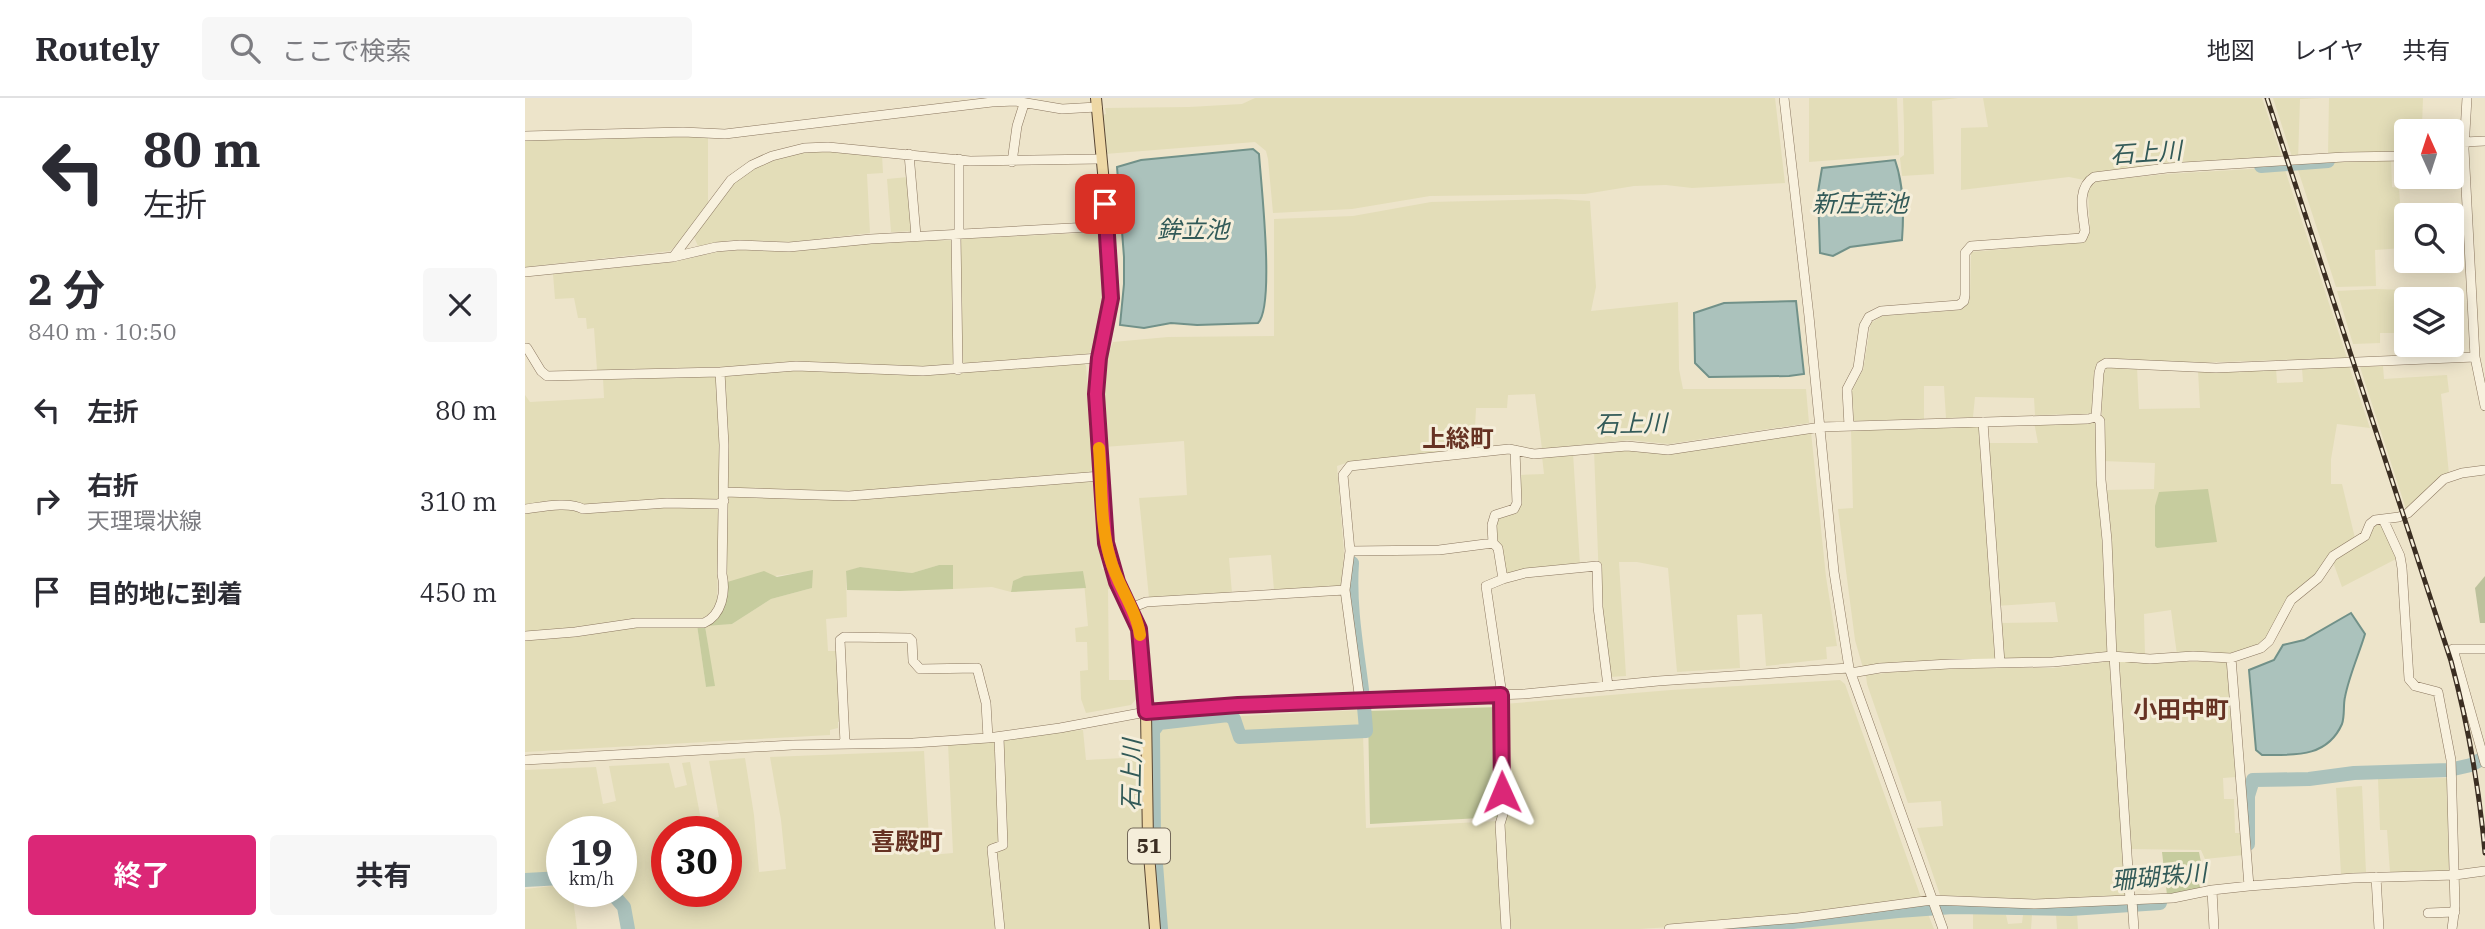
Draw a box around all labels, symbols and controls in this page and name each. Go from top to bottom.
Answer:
search box [202,17,692,80]
text: Routely [35,27,160,70]
icon: search [226,29,264,67]
text: ここで検索 [282,33,412,67]
text: 地図 [2207,34,2255,66]
text: レイヤ [2293,34,2364,66]
text: 共有 [2402,34,2450,66]
text: 80 m [143,117,261,180]
north arrow [2394,119,2464,189]
map controls [2394,119,2464,357]
icon: left [28,126,119,217]
water label: 石上川 [2109,133,2186,170]
pin [1075,174,1135,234]
text: 左折 [143,183,207,225]
icon: arrive [1086,185,1124,223]
water label: 新庄荒池 [1812,187,1910,219]
button: search [2394,203,2464,273]
water label: 鉾立池 [1157,213,1231,245]
text: 2 分 [28,262,105,317]
button: close [423,268,497,342]
button: layers [2394,287,2464,357]
text: 840 m · 10:50 [28,316,177,346]
icon: left [28,391,66,429]
text: 80 m [435,393,497,427]
text: 左折 [87,394,139,428]
water label: 石上川 [1595,406,1670,440]
district label: 上総町 [1422,422,1494,454]
text: 右折 [87,468,139,502]
icon: right [28,482,66,520]
text: 310 m [419,484,497,518]
text: 天理環状線 [87,505,202,535]
icon: arrive [28,573,66,611]
text: 450 m [419,575,497,609]
text: 目的地に到着 [87,576,243,610]
district label: 小田中町 [2133,693,2229,725]
water label: 石上川 [1114,736,1148,811]
position arrow [1465,755,1539,829]
speed limit sign: 30 [651,816,742,907]
district label: 喜殿町 [871,825,943,857]
road number: 51 [1128,828,1170,864]
text: 19 [570,829,613,875]
button: 終了 [28,835,256,915]
button: 共有 [270,835,497,915]
water label: 珊瑚珠川 [2110,856,2211,896]
text: km/h [569,867,614,890]

